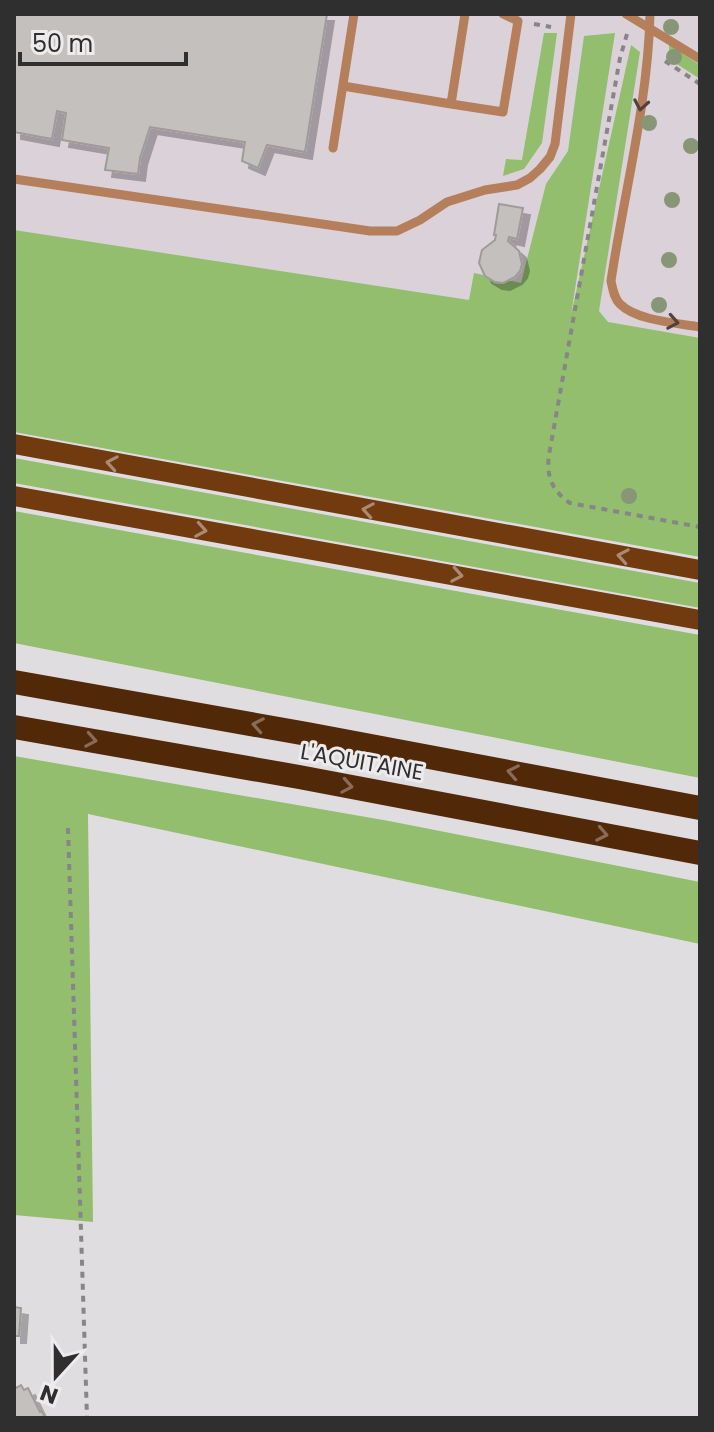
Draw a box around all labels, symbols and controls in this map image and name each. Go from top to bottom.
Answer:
scale bar [20,16,186,66]
text: 50 m [32,27,93,60]
one-way arrow [633,98,650,112]
one-way arrow [666,313,679,330]
one-way arrow [105,455,119,472]
one-way arrow [361,502,374,519]
one-way arrow [194,520,208,537]
one-way arrow [617,549,630,566]
one-way arrow [450,566,464,583]
one-way arrow [251,717,265,734]
one-way arrow [84,731,98,748]
street label: L'AQUITAINE [298,736,426,788]
one-way arrow [507,765,520,782]
one-way arrow [340,777,353,794]
one-way arrow [596,824,609,841]
north arrow [16,1336,96,1416]
text: N [36,1377,62,1412]

